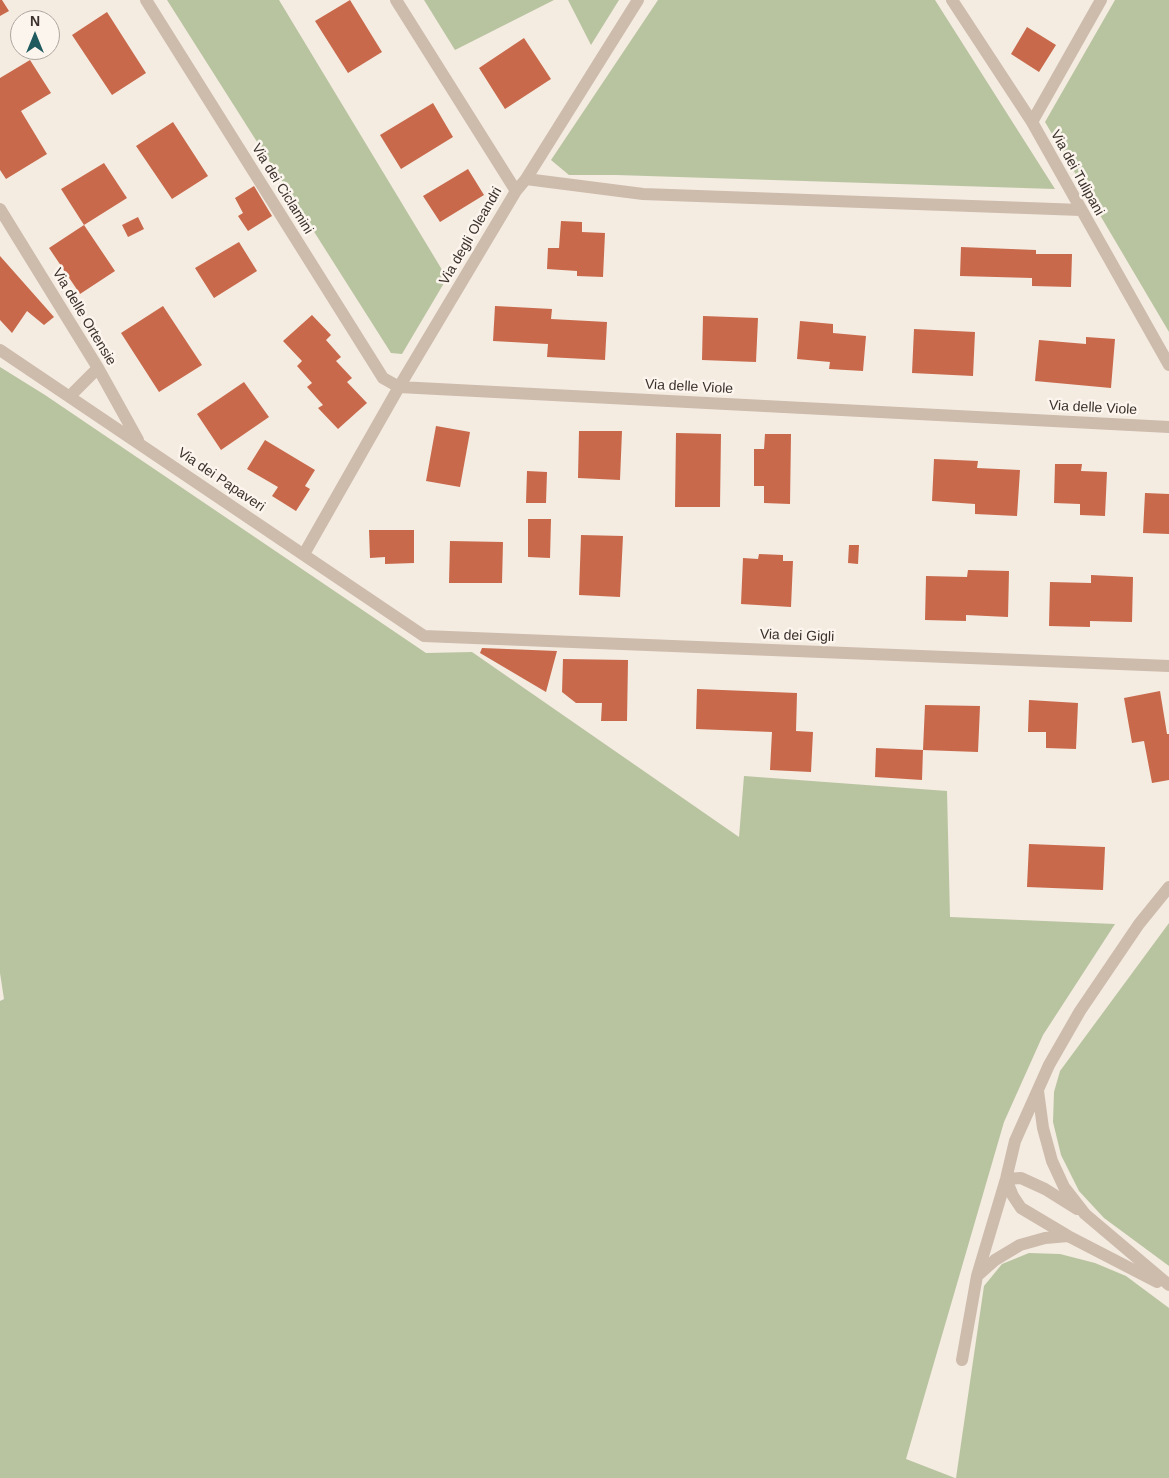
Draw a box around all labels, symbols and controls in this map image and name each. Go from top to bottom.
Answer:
north arrow [10,10,60,60]
text: N [30,13,40,29]
street label: Via dei Tulipani [1047,127,1107,219]
street label: Via dei Ciclamini [248,141,316,237]
street label: Via degli Oleandri [436,184,506,288]
street label: Via delle Ortensie [48,265,120,369]
street label: Via delle Viole [645,376,733,398]
street label: Via delle Viole [1049,397,1137,419]
street label: Via dei Papaveri [174,445,268,515]
street label: Via dei Gigli [760,626,834,646]

